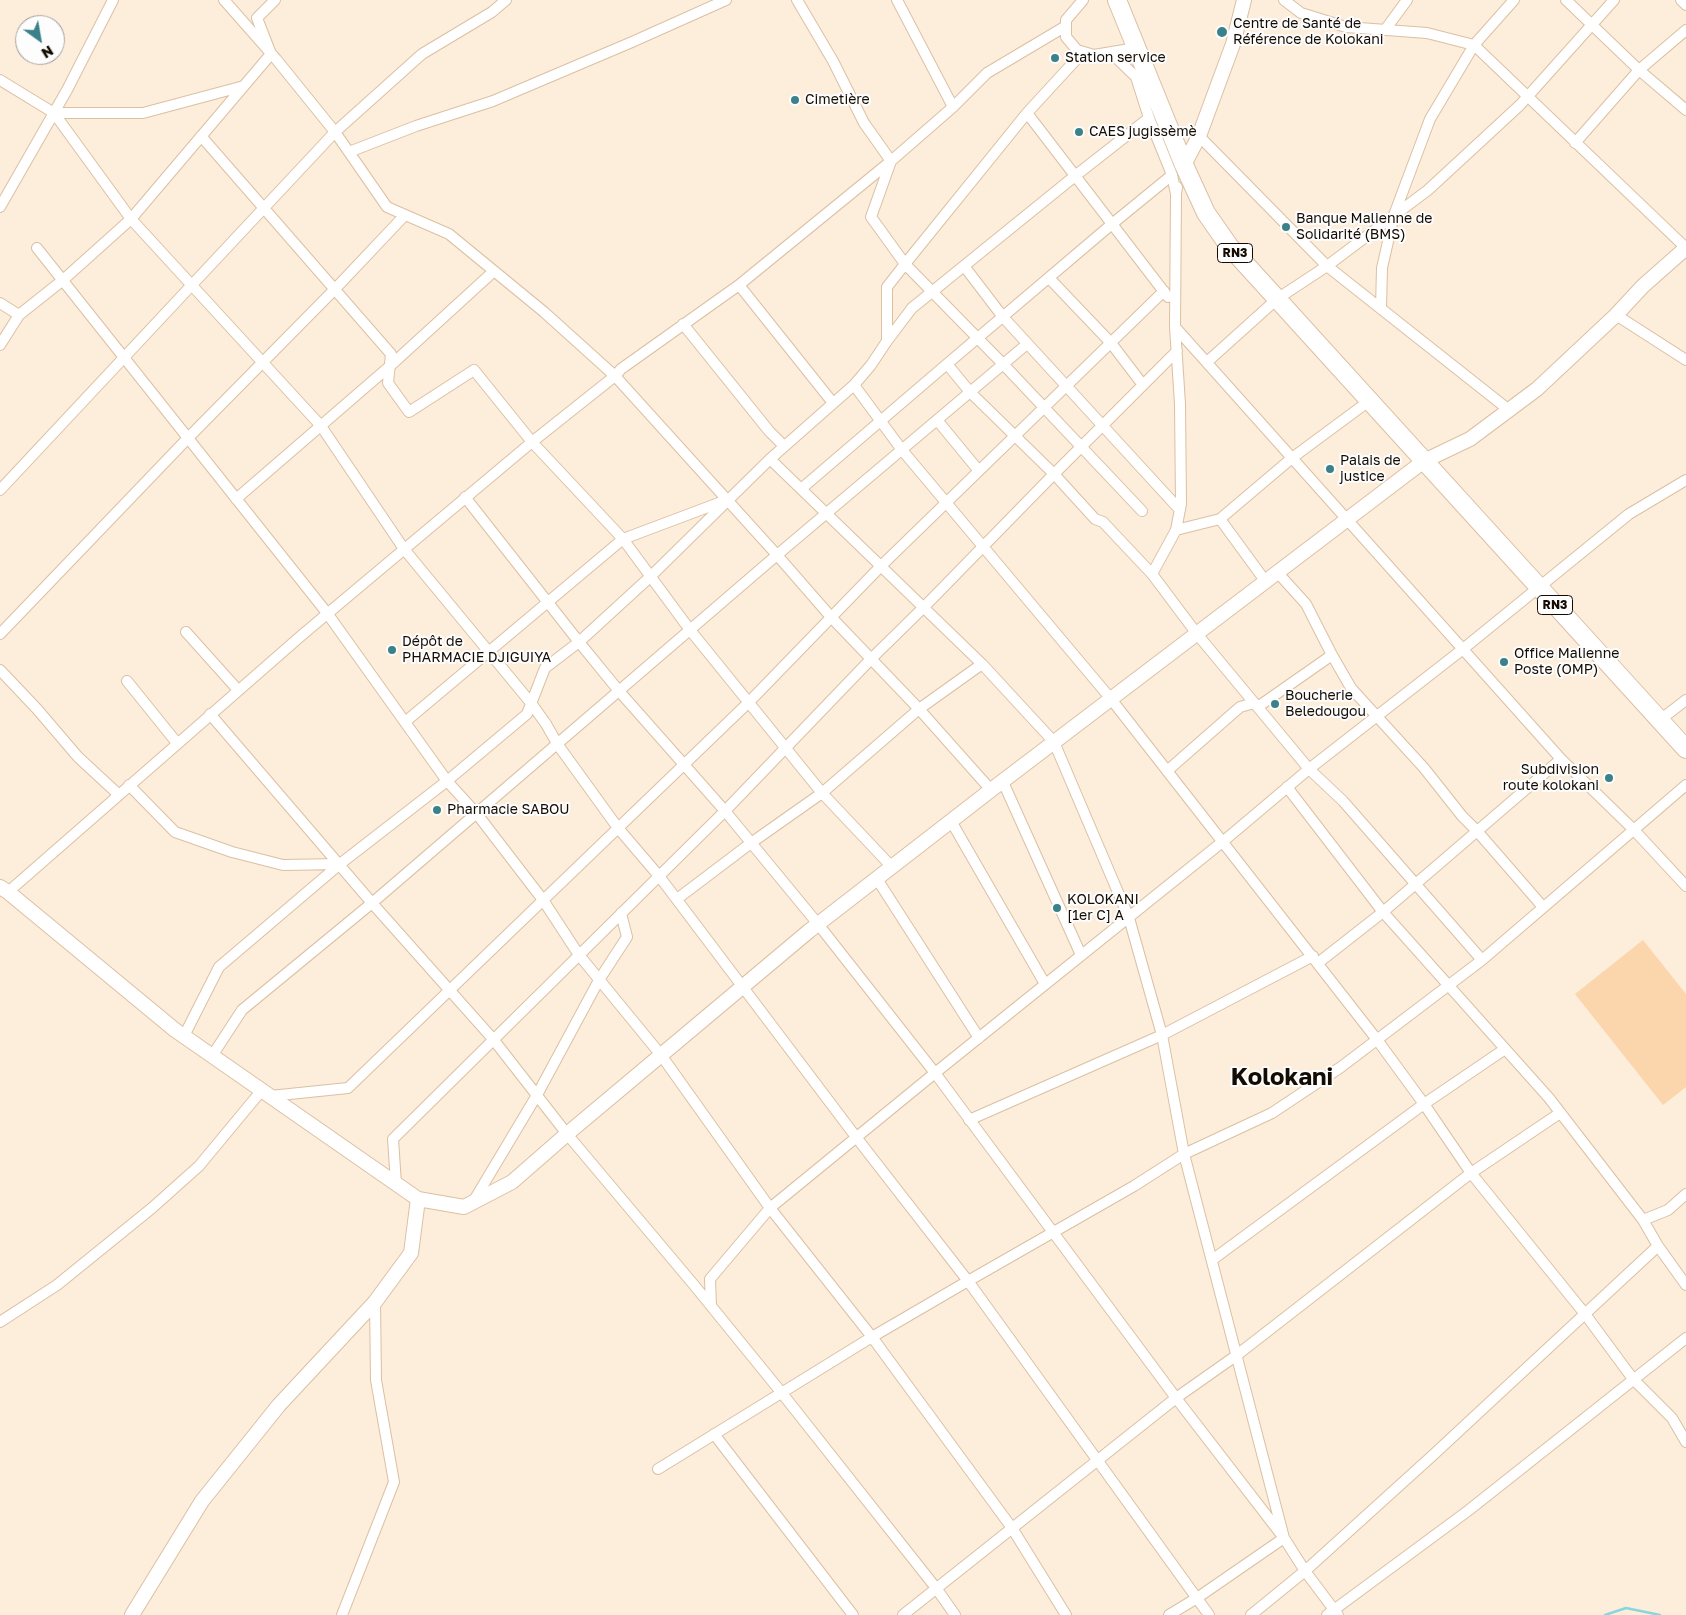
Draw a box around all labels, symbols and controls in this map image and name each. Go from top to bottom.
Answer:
north arrow [15,15,65,65]
place label: Centre de Santé de Référence de Kolokani [1233,16,1384,48]
marker: Centre de Santé de Référence de Kolokani [1215,25,1229,39]
text: N [39,42,57,62]
place label: Station service [1065,50,1166,66]
marker: Station service [1049,52,1061,64]
place label: Cimetière [805,92,870,108]
marker: Cimetière [789,94,801,106]
place label: CAES jugissèmè [1089,124,1197,140]
marker: CAES jugissèmè [1073,126,1085,138]
place label: Banque Malienne de Solidarité (BMS) [1296,211,1432,243]
marker: Banque Malienne de Solidarité (BMS) [1280,221,1292,233]
road number: RN3 [1218,244,1252,262]
place label: Palais de justice [1340,453,1401,486]
marker: Palais de justice [1324,463,1336,475]
road number: RN3 [1538,596,1572,614]
place label: Dépôt de PHARMACIE DJIGUIYA [402,634,551,666]
marker: Dépôt de PHARMACIE DJIGUIYA [386,644,398,656]
place label: Office Malienne Poste (OMP) [1514,646,1619,679]
marker: Office Malienne Poste (OMP) [1498,656,1510,668]
place label: Boucherie Beledougou [1285,688,1366,720]
marker: Boucherie Beledougou [1269,698,1281,710]
place label: Subdivision route kolokani [1503,762,1599,794]
marker: Subdivision route kolokani [1603,772,1615,784]
place label: Pharmacie SABOU [447,802,570,818]
marker: Pharmacie SABOU [431,804,443,816]
place label: KOLOKANI [1er C] A [1067,892,1139,924]
marker: KOLOKANI [1er C] A [1051,902,1063,914]
district label: Kolokani [1231,1063,1333,1091]

